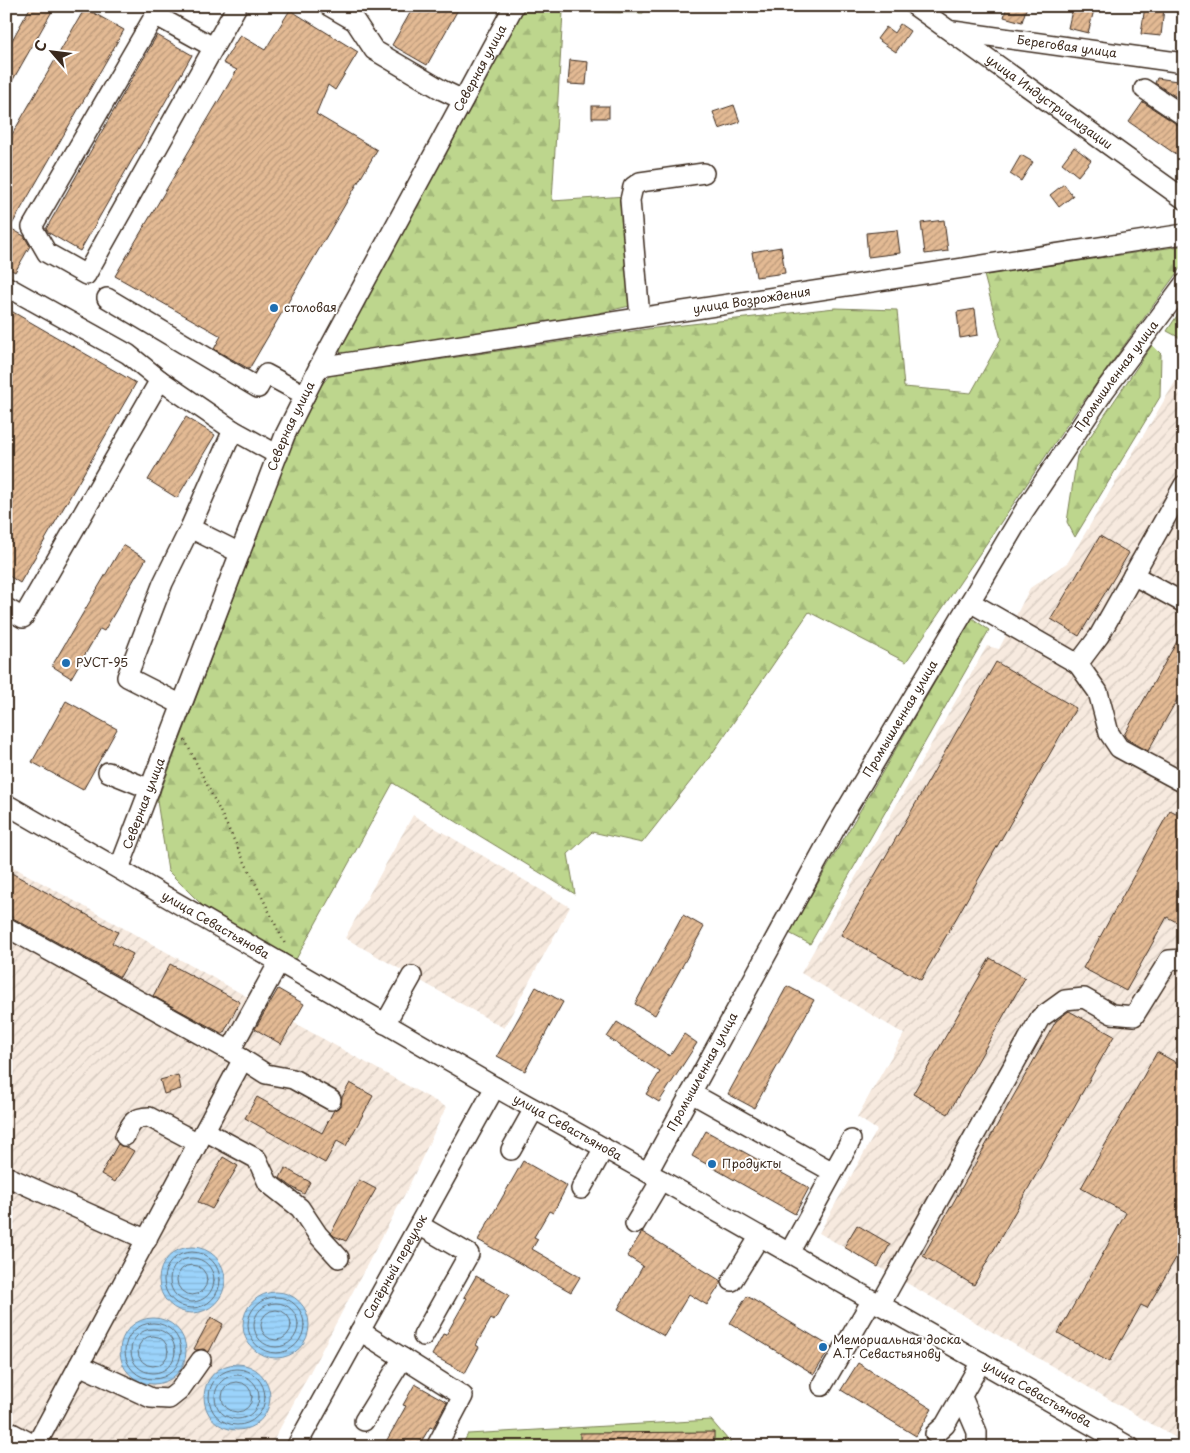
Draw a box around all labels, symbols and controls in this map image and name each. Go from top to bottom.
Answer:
street label: Северная улица [449,21,510,115]
north arrow [28,28,78,78]
street label: Береговая улица [1016,30,1119,62]
text: С [28,36,52,55]
street label: улица Индустриализации [983,50,1117,153]
street label: улица Возрождения [692,282,812,317]
place label: столовая [284,298,337,316]
marker: столовая [268,302,280,314]
street label: Промышленная улица [1070,316,1162,435]
street label: Северная улица [262,378,319,473]
place label: РУСТ-95 [76,653,128,671]
street label: Промышленная улица [858,656,942,780]
marker: РУСТ-95 [60,657,72,669]
street label: Северная улица [117,755,169,852]
street label: улица Севастьянова [159,886,274,963]
street label: Промышленная улица [662,1008,742,1134]
street label: улица Севастьянова [510,1089,626,1165]
place label: Продукты [722,1154,781,1172]
marker: Продукты [706,1158,718,1170]
street label: Сапёрный переулок [359,1210,431,1322]
place label: Мемориальная доска А.Т. Севастьянову [833,1330,961,1362]
marker: Мемориальная доска А.Т. Севастьянову [817,1341,829,1353]
street label: улица Севастьянова [980,1355,1096,1431]

